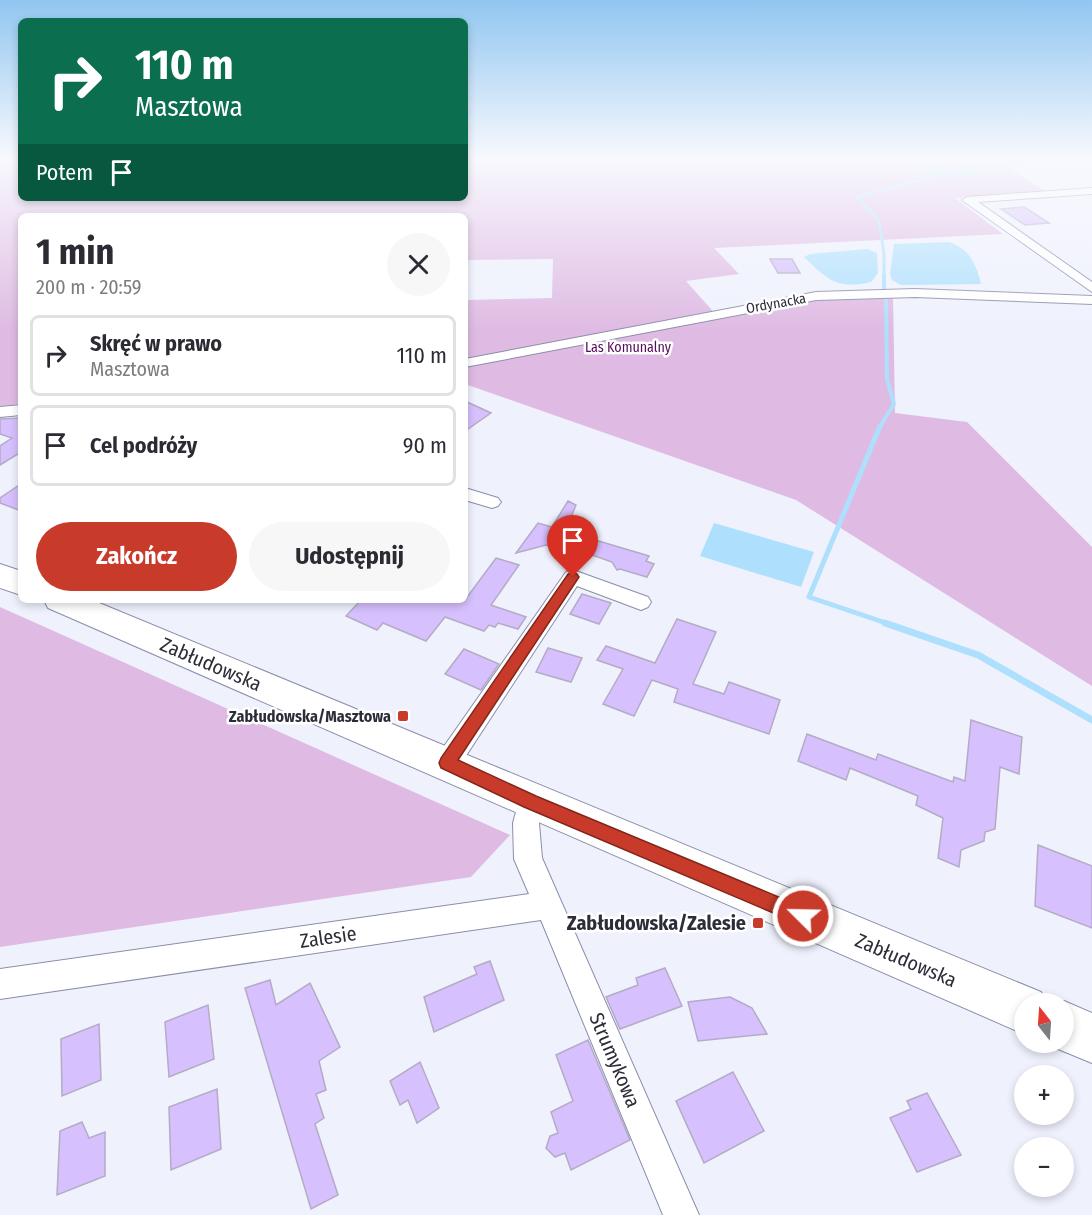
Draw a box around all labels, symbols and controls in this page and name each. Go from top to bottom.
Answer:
text: 110 m [135,40,234,90]
icon: right [36,42,114,120]
text: Masztowa [135,91,243,123]
icon: arrive [105,156,138,189]
text: Potem [36,159,93,186]
text: 1 min [36,230,114,274]
button: close [387,233,450,296]
text: 200 m · 20:59 [36,275,142,299]
street label: Ordynacka [745,290,807,317]
text: Skręć w prawo [90,330,222,357]
icon: right [39,339,72,372]
park label: Las Komunalny [585,339,672,356]
text: 110 m [397,342,447,369]
text: Masztowa [90,357,170,381]
icon: arrive [39,429,72,462]
text: Cel podróży [90,432,197,459]
text: 90 m [403,432,447,459]
pin [547,515,598,577]
button: Zakończ [36,522,237,591]
button: Udostępnij [249,522,450,591]
icon: arrive [556,524,589,557]
street label: Zabłudowska [157,632,265,696]
place label: Zabłudowska/Masztowa [229,707,391,726]
marker: Zabłudowska/Masztowa [396,709,410,723]
position arrow [771,884,835,948]
place label: Zabłudowska/Zalesie [567,911,746,935]
marker: Zabłudowska/Zalesie [751,916,765,930]
street label: Zalesie [298,921,358,953]
street label: Zabłudowska [852,928,960,992]
north arrow [1014,993,1074,1053]
map controls [1014,993,1074,1197]
street label: Strumykowa [584,1009,646,1111]
button: + [1014,1065,1074,1125]
button: − [1014,1137,1074,1197]

